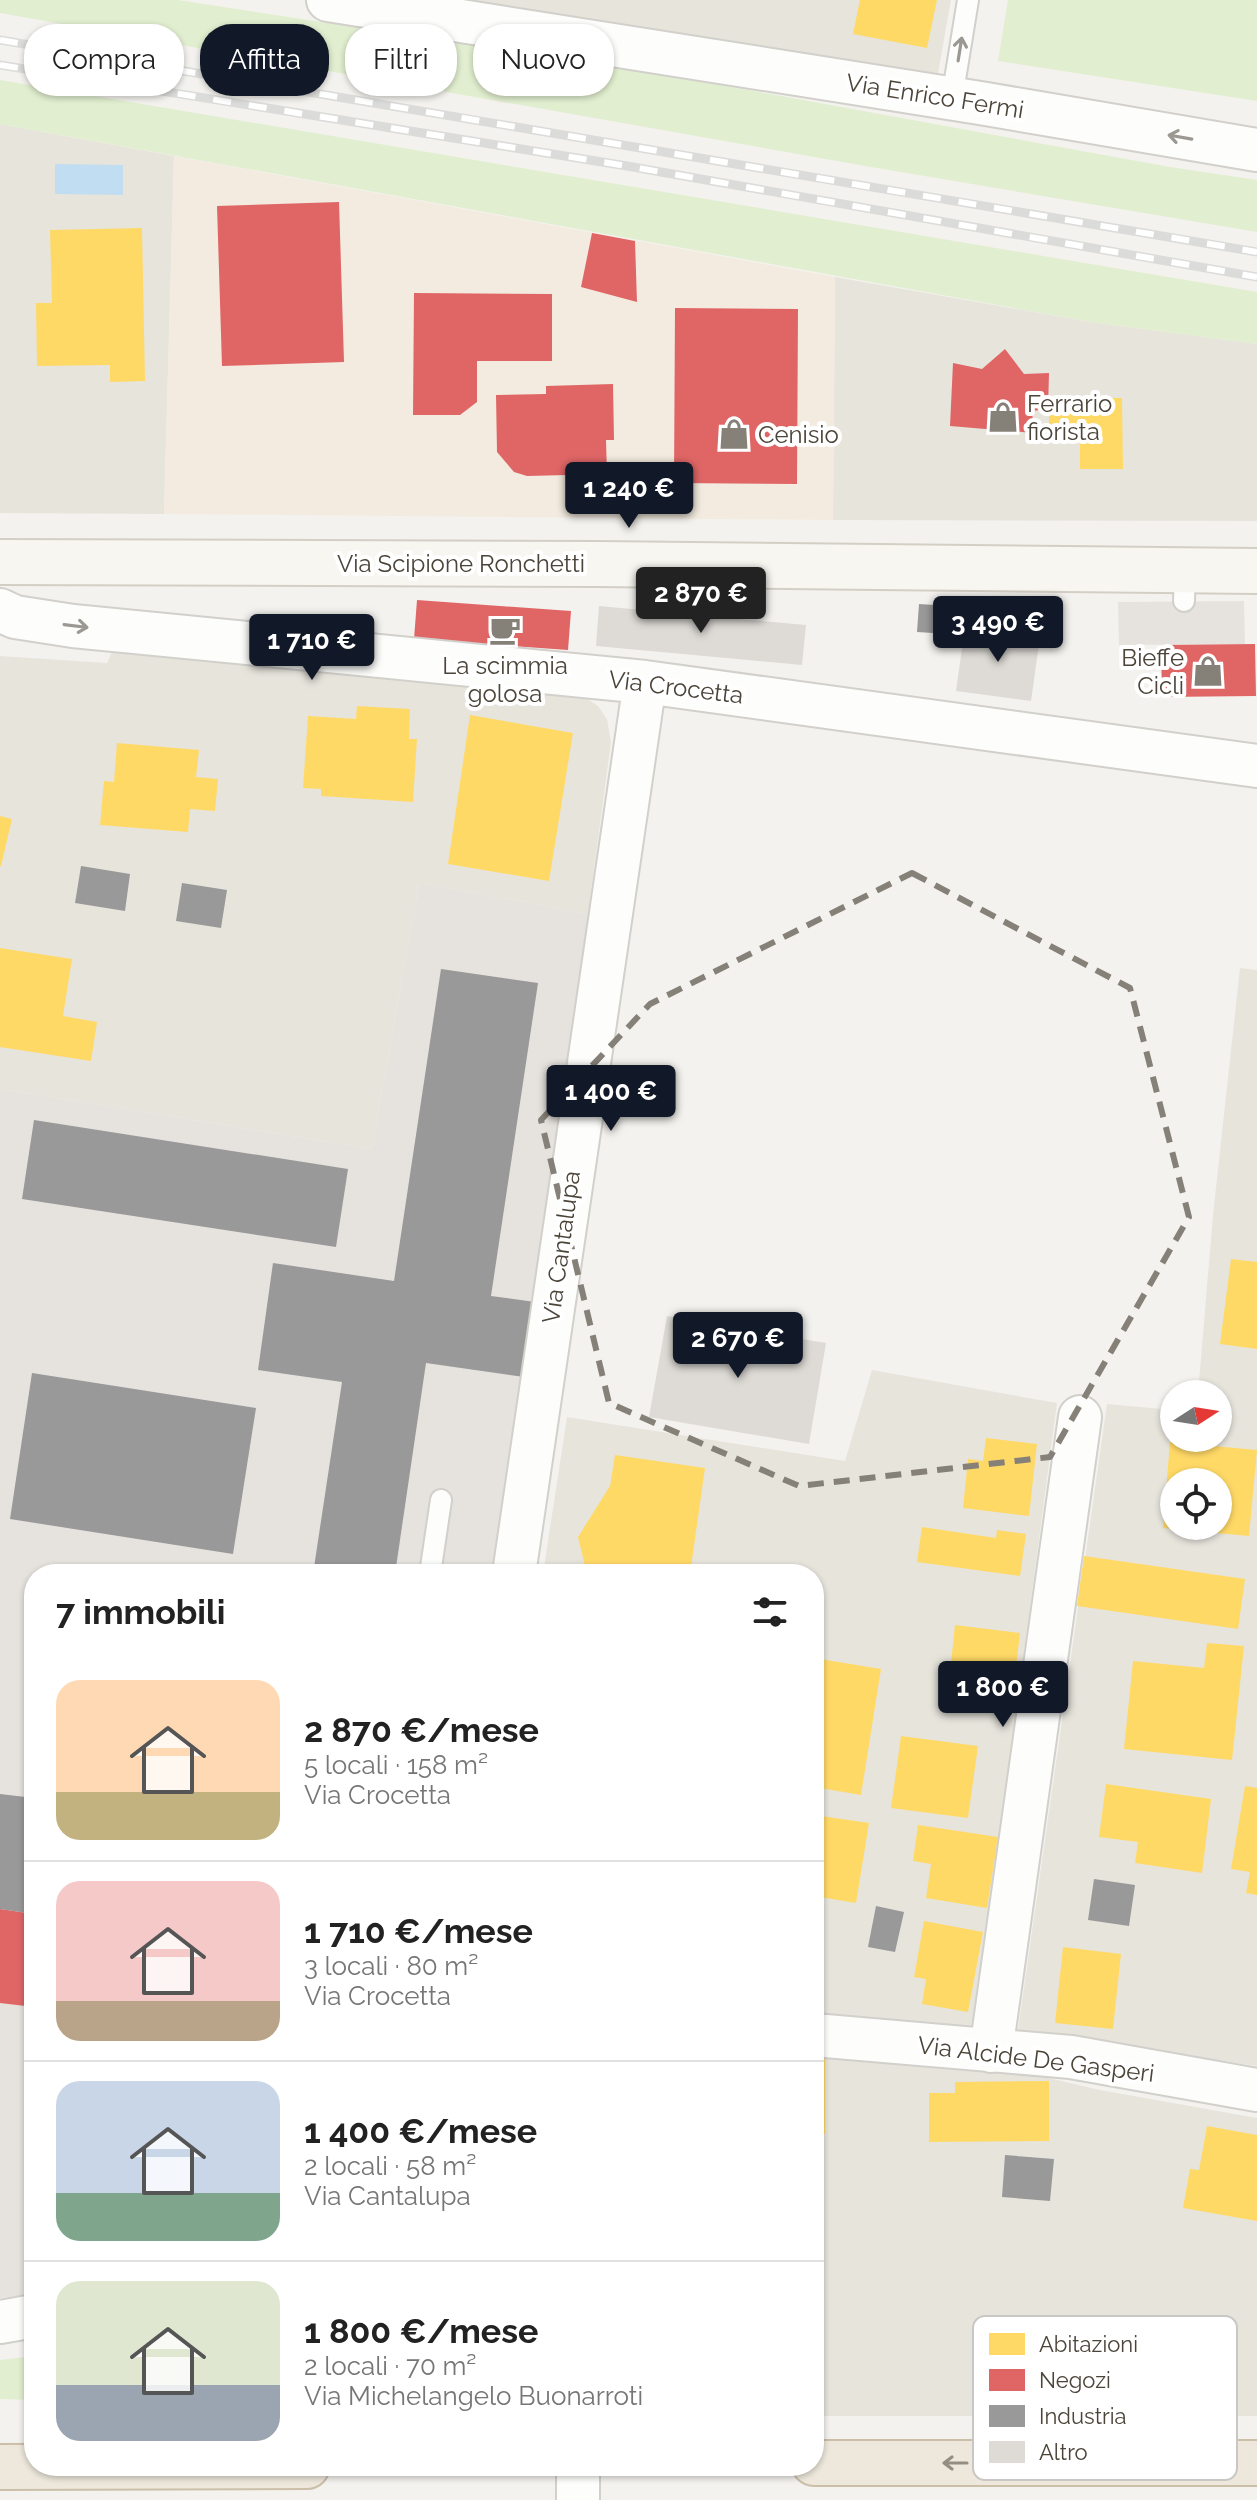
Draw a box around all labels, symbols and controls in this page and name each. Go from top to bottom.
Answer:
chip: Compra [24,24,184,96]
chip: Affitta [200,24,329,96]
chip: Filtri [345,24,457,96]
chip: Nuovo [473,24,614,96]
one-way arrow [953,37,968,62]
street label: Via Enrico Fermi [844,68,1026,124]
one-way arrow [1168,129,1193,144]
place label: Ferrario fiorista [1027,389,1112,446]
shop icon: Ferrario fiorista [986,400,1020,434]
shop icon: Cenisio [717,417,751,451]
place label: Cenisio [758,420,839,449]
pin: 1 240 € [555,462,703,530]
text: 1 240 € [583,473,675,503]
street label: Via Scipione Ronchetti [337,549,585,578]
pin: 2 870 € [627,567,775,635]
text: 2 870 € [654,578,748,608]
pin: 3 490 € [924,596,1072,664]
text: 3 490 € [951,607,1045,637]
cafe icon: La scimmia golosa [488,613,522,647]
pin: 1 710 € [238,614,386,682]
one-way arrow [62,618,89,633]
text: 1 710 € [267,625,357,655]
place label: Bieffe Cicli [1121,643,1184,700]
place label: La scimmia golosa [442,651,568,708]
shop icon: Bieffe Cicli [1191,654,1225,688]
street label: Via Crocetta [607,664,745,710]
pin: 1 400 € [537,1065,685,1133]
text: 1 400 € [565,1076,657,1106]
street label: Via Cantalupa [536,1169,586,1325]
pin: 2 670 € [664,1312,812,1380]
text: 2 670 € [691,1323,785,1353]
north arrow [1160,1380,1232,1452]
map controls [1160,1380,1232,1540]
button: locate [1160,1468,1232,1540]
icon: filters [748,1590,792,1634]
text: 7 immobili [56,1592,226,1632]
pin: 1 800 € [929,1661,1077,1729]
text: 1 800 € [956,1672,1050,1702]
text: 2 870 €/mese [304,1710,539,1750]
icon: home [120,1712,216,1808]
text: 5 locali · 158 m² [304,1750,488,1780]
text: Via Crocetta [304,1780,451,1810]
text: 1 710 €/mese [304,1911,533,1951]
icon: home [120,1913,216,2009]
text: 3 locali · 80 m² [304,1951,478,1981]
text: Via Crocetta [304,1981,451,2011]
street label: Via Alcide De Gasperi [916,2030,1156,2088]
text: 1 400 €/mese [304,2111,537,2151]
icon: home [120,2113,216,2209]
text: 2 locali · 58 m² [304,2151,476,2181]
text: Via Cantalupa [304,2181,471,2211]
text: 1 800 €/mese [304,2311,538,2351]
icon: home [120,2313,216,2409]
legend [973,2316,1237,2480]
text: Abitazioni [1039,2331,1138,2357]
text: 2 locali · 70 m² [304,2351,476,2381]
text: Negozi [1039,2367,1111,2393]
text: Via Michelangelo Buonarroti [304,2381,643,2411]
text: Industria [1039,2403,1127,2429]
text: Altro [1039,2439,1088,2465]
one-way arrow [942,2455,969,2470]

